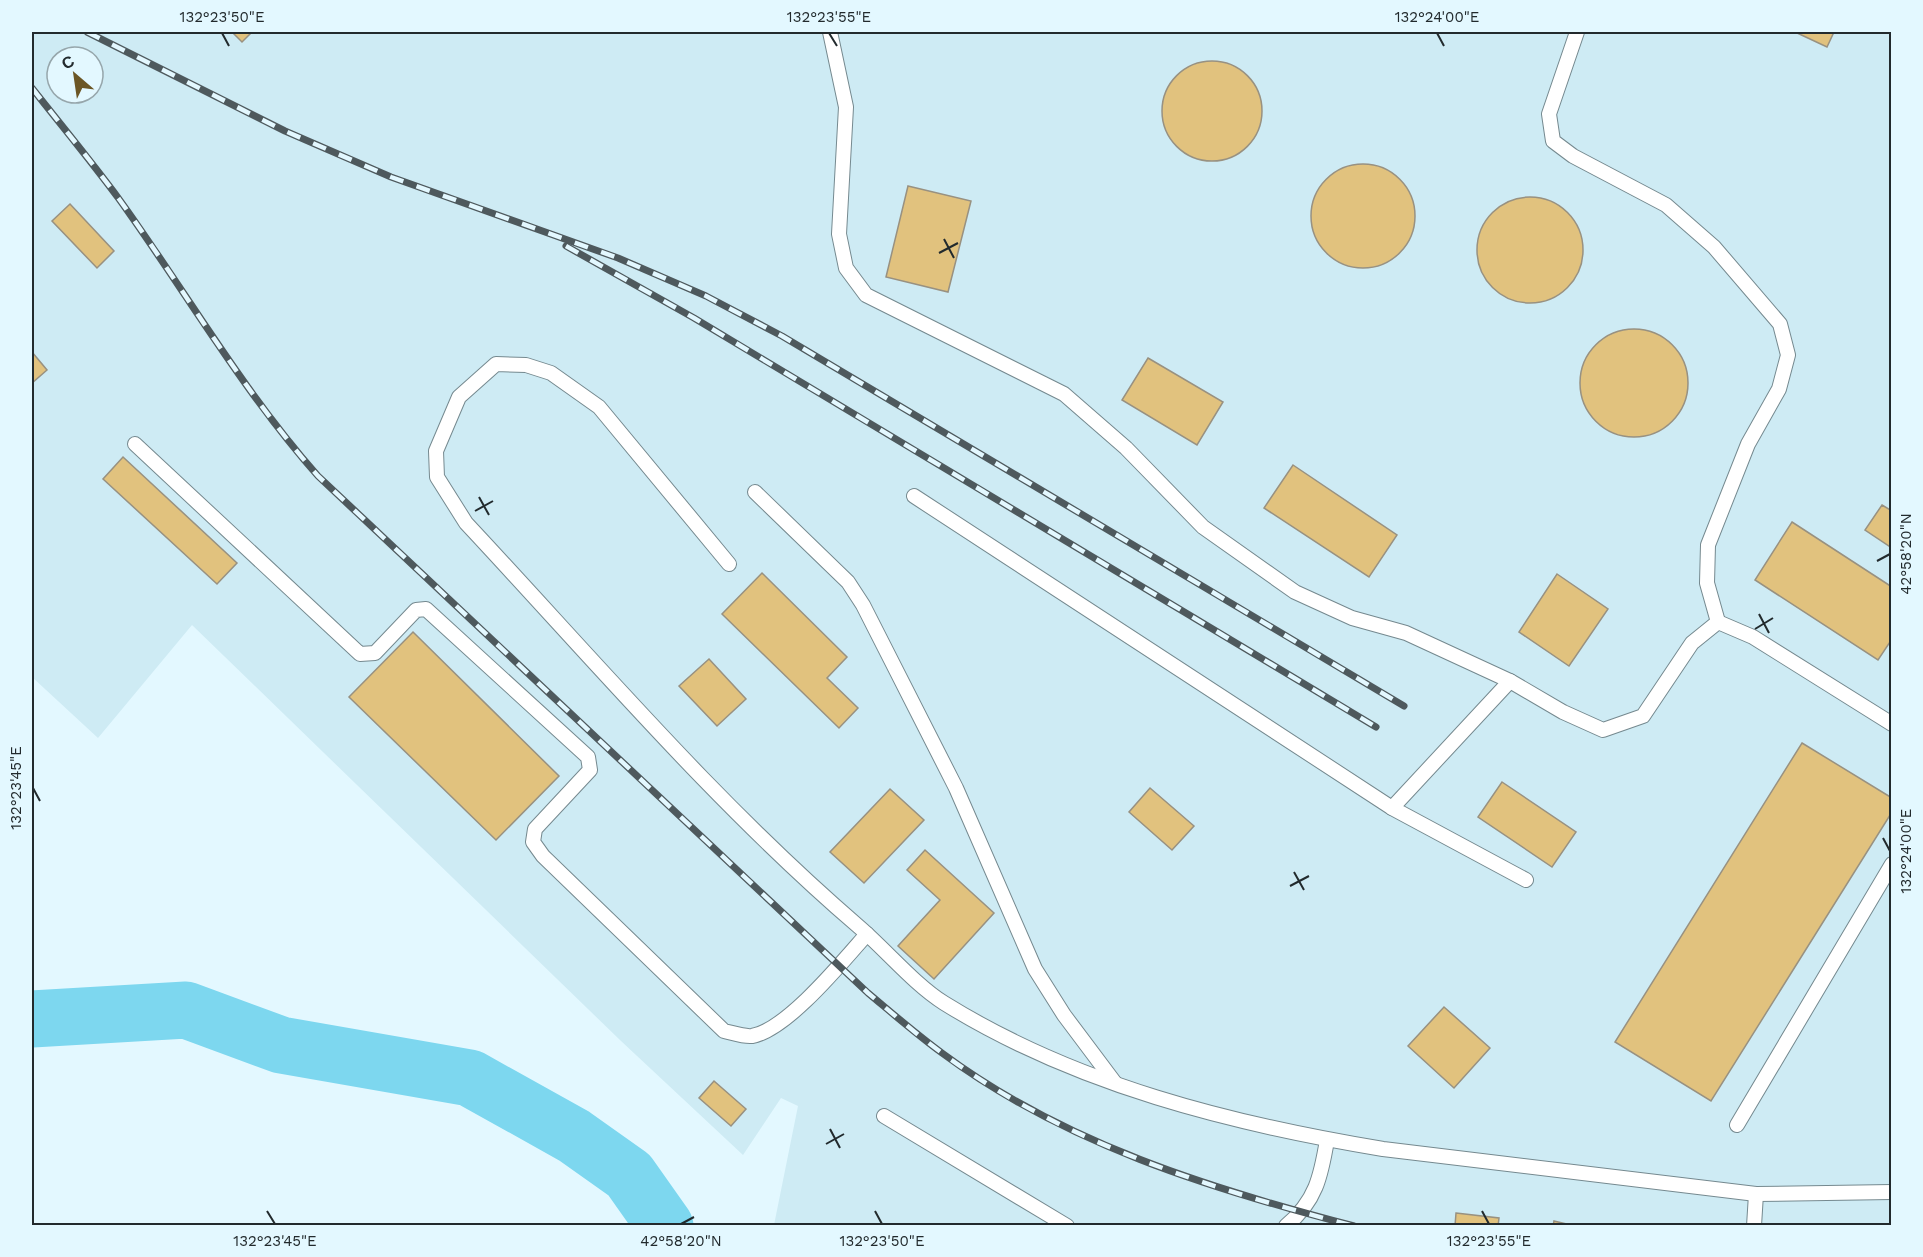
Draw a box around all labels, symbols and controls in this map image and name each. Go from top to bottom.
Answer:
text: 132°23'50"E [180,8,264,26]
text: 132°23'55"E [787,8,871,26]
text: 132°24'00"E [1395,8,1479,26]
north arrow [45,45,105,105]
text: С [58,51,78,73]
text: 42°58'20"N [1897,513,1915,595]
text: 132°23'45"E [7,746,25,830]
text: 132°24'00"E [1897,809,1915,893]
text: 132°23'45"E [233,1232,317,1250]
text: 42°58'20"N [640,1232,722,1250]
text: 132°23'50"E [840,1232,924,1250]
text: 132°23'55"E [1447,1232,1531,1250]

